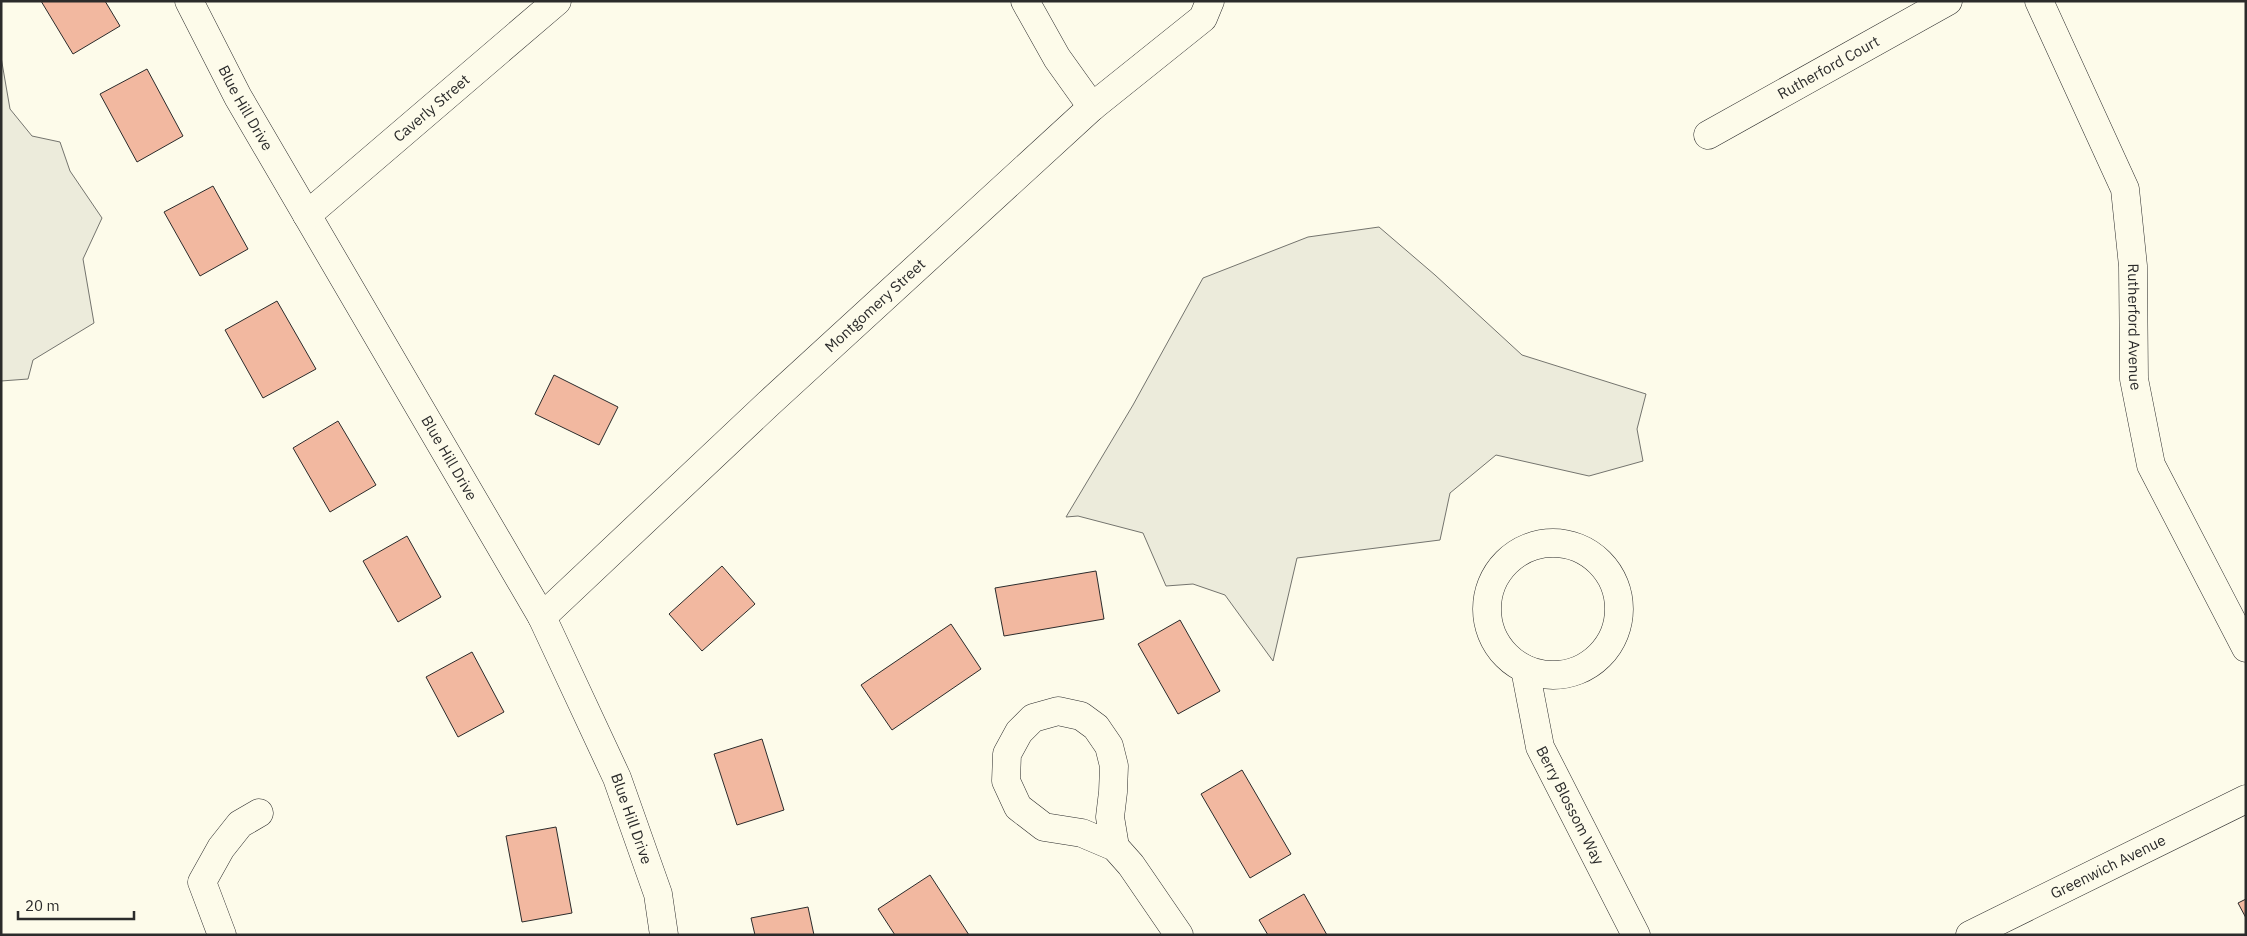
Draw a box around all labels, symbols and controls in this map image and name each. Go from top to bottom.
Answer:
street label: Rutherford Court [1774,31,1883,103]
street label: Blue Hill Drive [214,62,277,154]
street label: Caverly Street [389,70,473,146]
street label: Montgomery Street [821,255,929,356]
street label: Rutherford Avenue [2124,263,2146,392]
street label: Blue Hill Drive [417,412,482,504]
street label: Berry Blossom Way [1532,743,1609,868]
street label: Blue Hill Drive [607,771,657,867]
street label: Greenwich Avenue [2047,830,2169,903]
scale bar [18,888,134,920]
text: 20 m [25,896,60,915]

